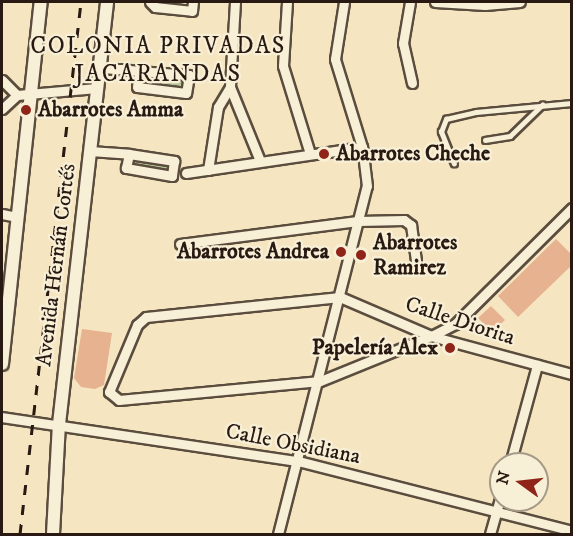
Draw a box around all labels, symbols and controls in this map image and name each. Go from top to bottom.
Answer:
district label: COLONIA PRIVADAS JACARANDAS [30,33,286,89]
place label: Abarrotes Amma [38,97,183,123]
marker: Abarrotes Amma [19,103,33,117]
place label: Abarrotes Cheche [336,141,490,167]
marker: Abarrotes Cheche [317,147,331,161]
street label: Avenida Hernán Cortés [30,162,82,368]
place label: Abarrotes Ramirez [373,229,457,280]
place label: Abarrotes Andrea [177,239,329,265]
marker: Abarrotes Andrea [334,245,348,259]
marker: Abarrotes Ramirez [354,248,368,262]
street label: Calle Diorita [402,291,518,351]
place label: Papelería Alex [312,335,438,361]
marker: Papelería Alex [443,341,457,355]
street label: Calle Obsidiana [223,418,363,470]
north arrow [489,452,549,512]
text: N [492,469,515,487]

